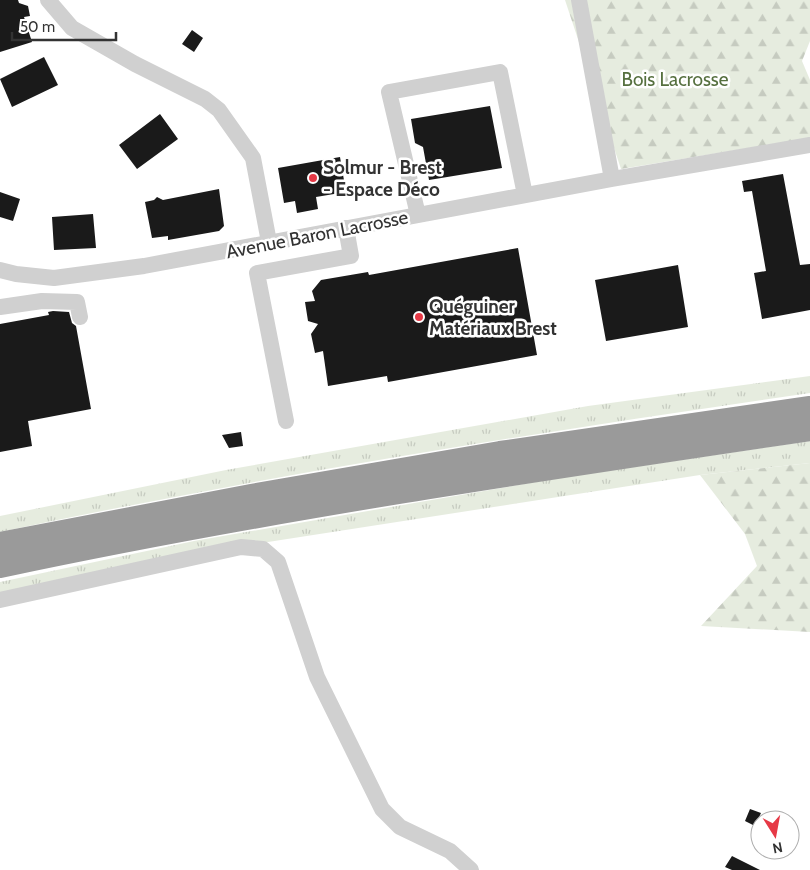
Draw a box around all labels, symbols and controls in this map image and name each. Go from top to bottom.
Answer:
scale bar [12,10,116,42]
text: 50 m [20,18,55,36]
park label: Bois Lacrosse [622,68,729,91]
place label: Solmur - Brest - Espace Déco [323,156,442,201]
marker: Solmur - Brest - Espace Déco [307,172,319,184]
street label: Avenue Baron Lacrosse [224,205,410,263]
place label: Quéguiner Matériaux Brest [429,295,557,340]
marker: Quéguiner Matériaux Brest [413,311,425,323]
north arrow [750,810,800,860]
text: N [771,838,784,858]

